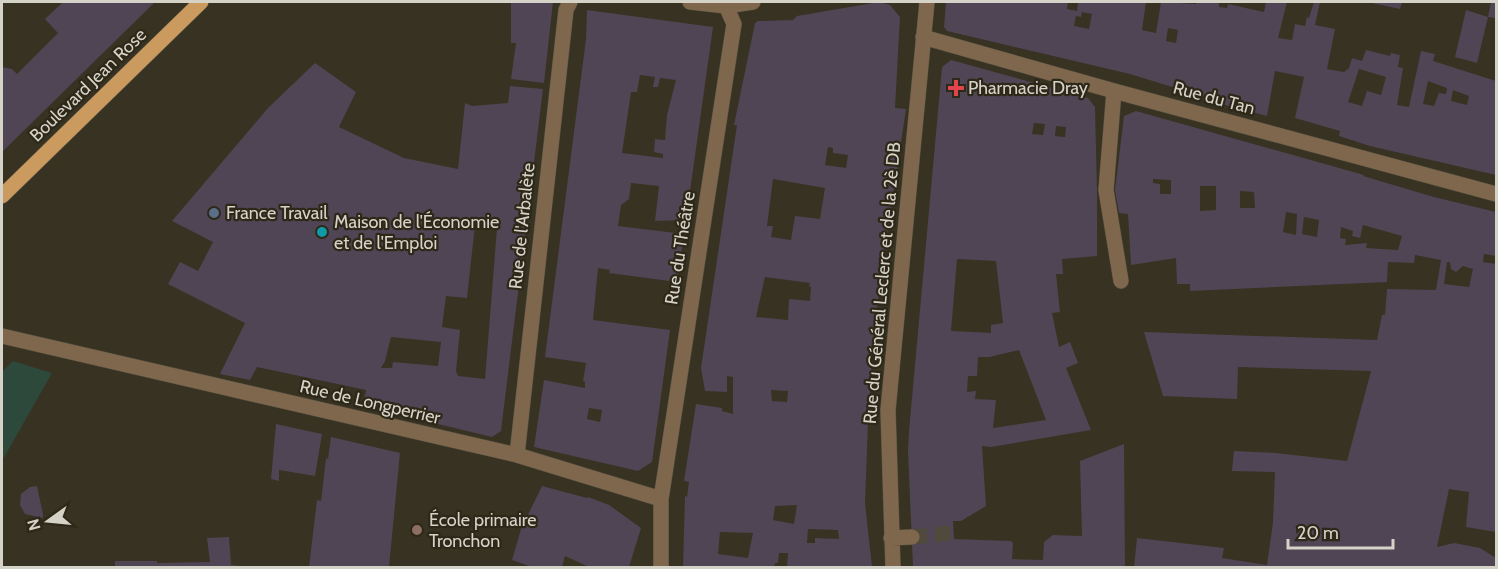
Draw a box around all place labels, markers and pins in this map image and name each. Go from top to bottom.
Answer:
place label: Pharmacie Dray [968,77,1088,99]
marker: Pharmacie Dray [949,81,963,95]
place label: France Travail [226,202,328,224]
marker: France Travail [207,206,221,220]
place label: Maison de l'Économie et de l'Emploi [334,211,499,254]
marker: Maison de l'Économie et de l'Emploi [315,225,329,239]
place label: École primaire Tronchon [429,509,537,552]
marker: École primaire Tronchon [410,523,424,537]

